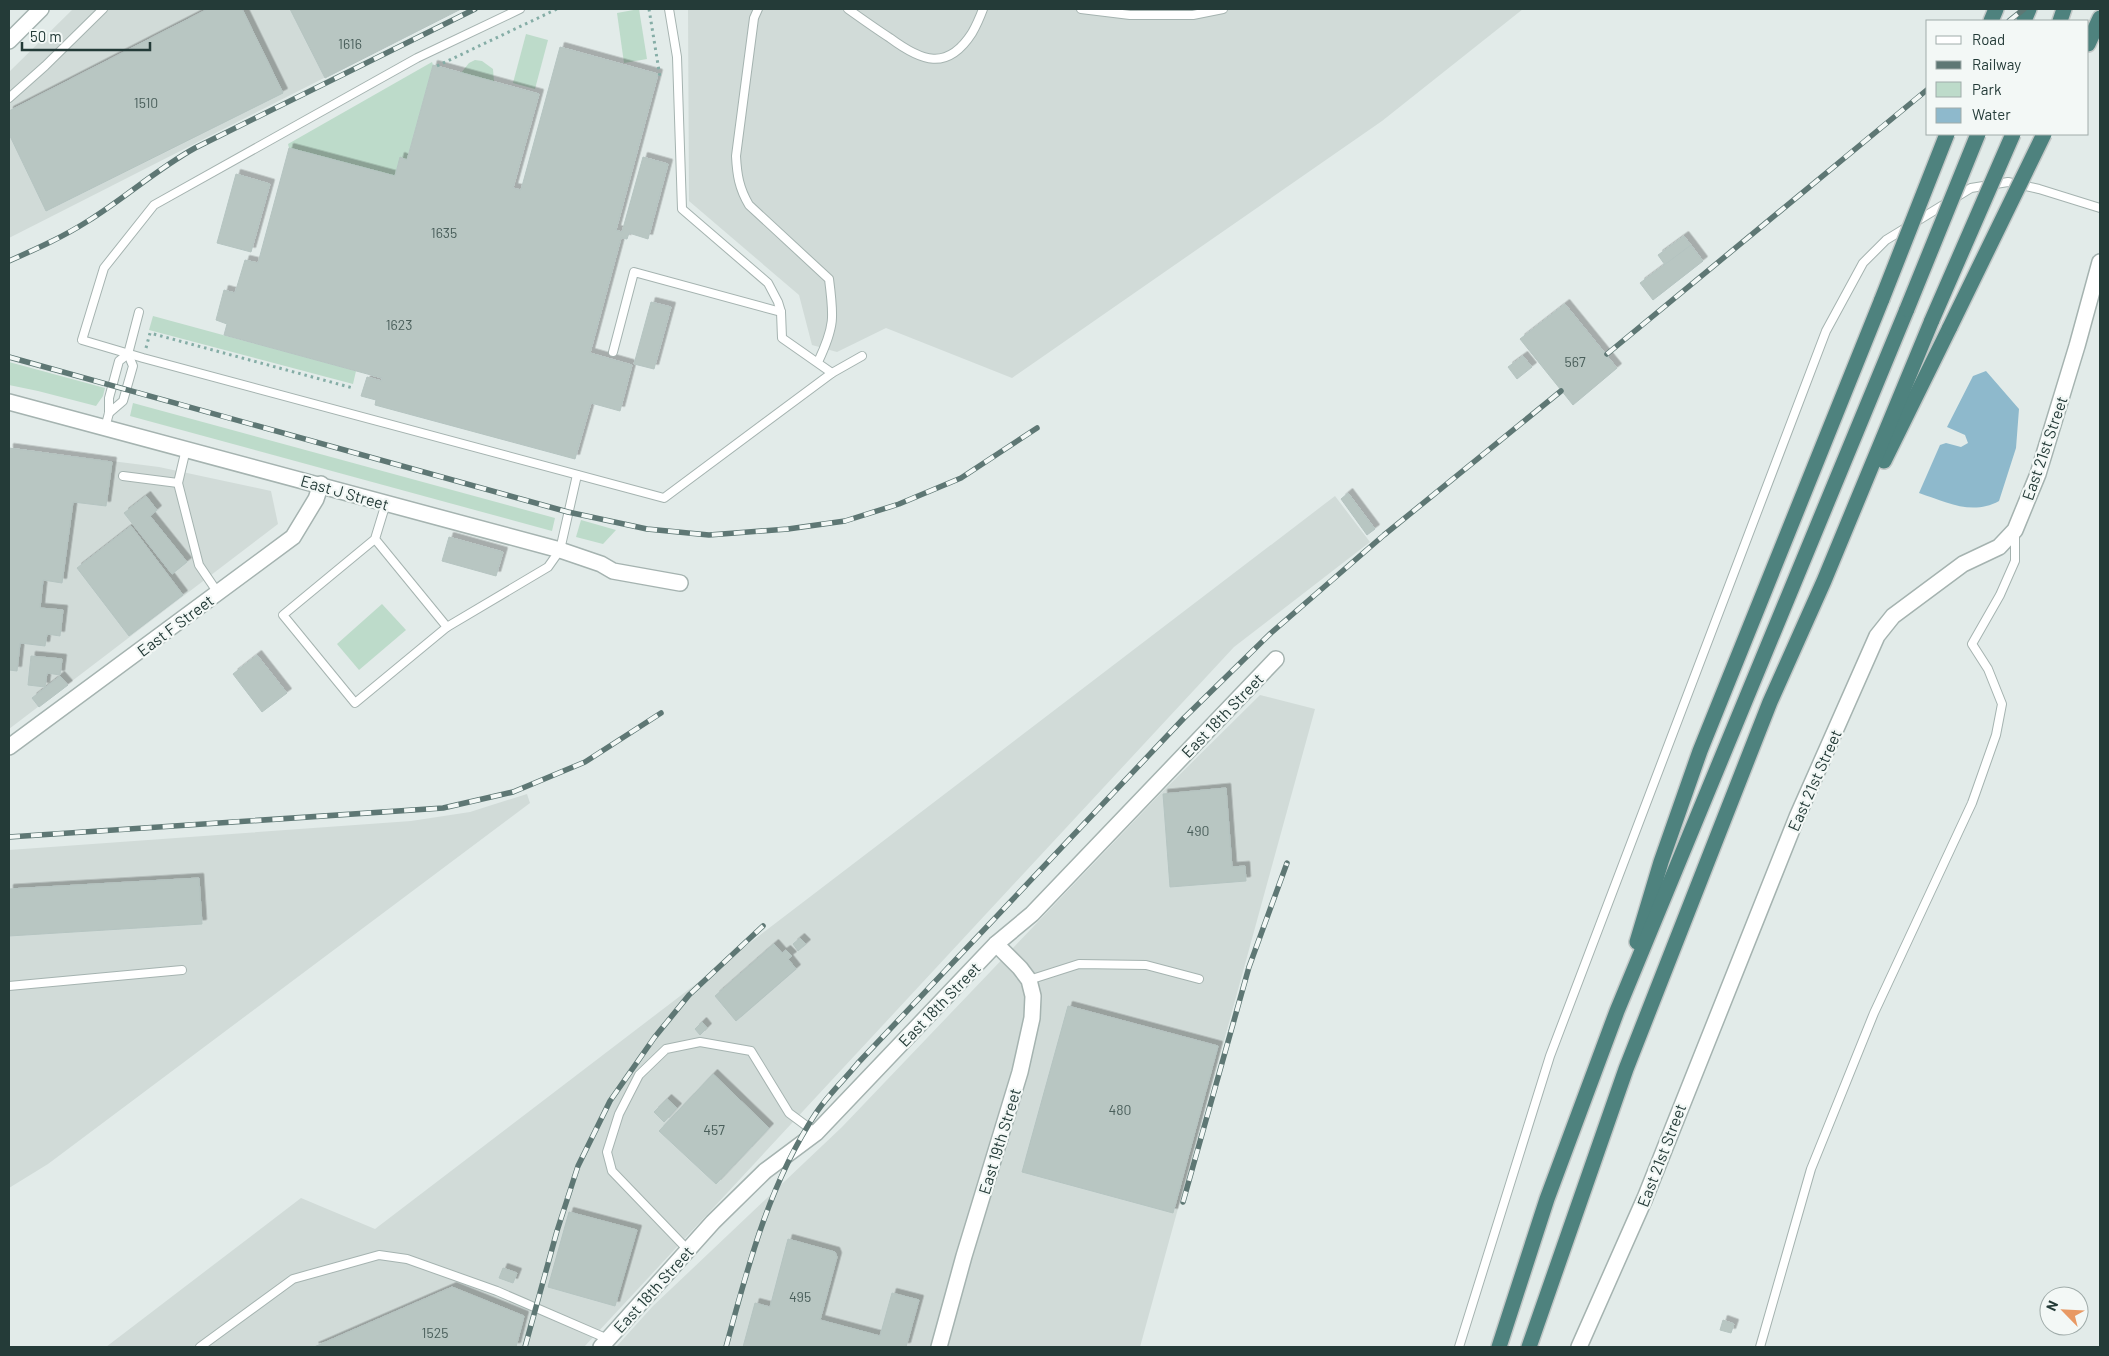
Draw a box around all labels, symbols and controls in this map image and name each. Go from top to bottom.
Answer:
scale bar [22,20,150,52]
legend [1926,20,2089,135]
text: 50 m [30,27,62,45]
text: Road [1972,30,2005,48]
house number: 1616 [338,35,362,52]
text: Railway [1972,55,2021,73]
text: Park [1972,80,2002,98]
house number: 1510 [134,94,158,111]
text: Water [1972,105,2011,123]
house number: 1635 [431,224,457,241]
house number: 1623 [386,316,412,333]
house number: 567 [1564,353,1586,370]
street label: East 21st Street [2017,393,2071,503]
street label: East J Street [299,470,391,514]
street label: East F Street [133,590,217,660]
street label: East 18th Street [1177,669,1267,761]
street label: East 21st Street [1783,726,1845,834]
house number: 490 [1187,822,1209,839]
street label: East 18th Street [894,958,984,1050]
street label: East 19th Street [974,1086,1024,1196]
house number: 480 [1109,1101,1131,1118]
street label: East 21st Street [1633,1101,1689,1209]
house number: 457 [703,1121,725,1138]
street label: East 18th Street [609,1242,697,1336]
north arrow [2039,1286,2089,1336]
house number: 495 [789,1288,811,1305]
text: N [2042,1298,2061,1313]
house number: 1525 [422,1324,448,1341]

